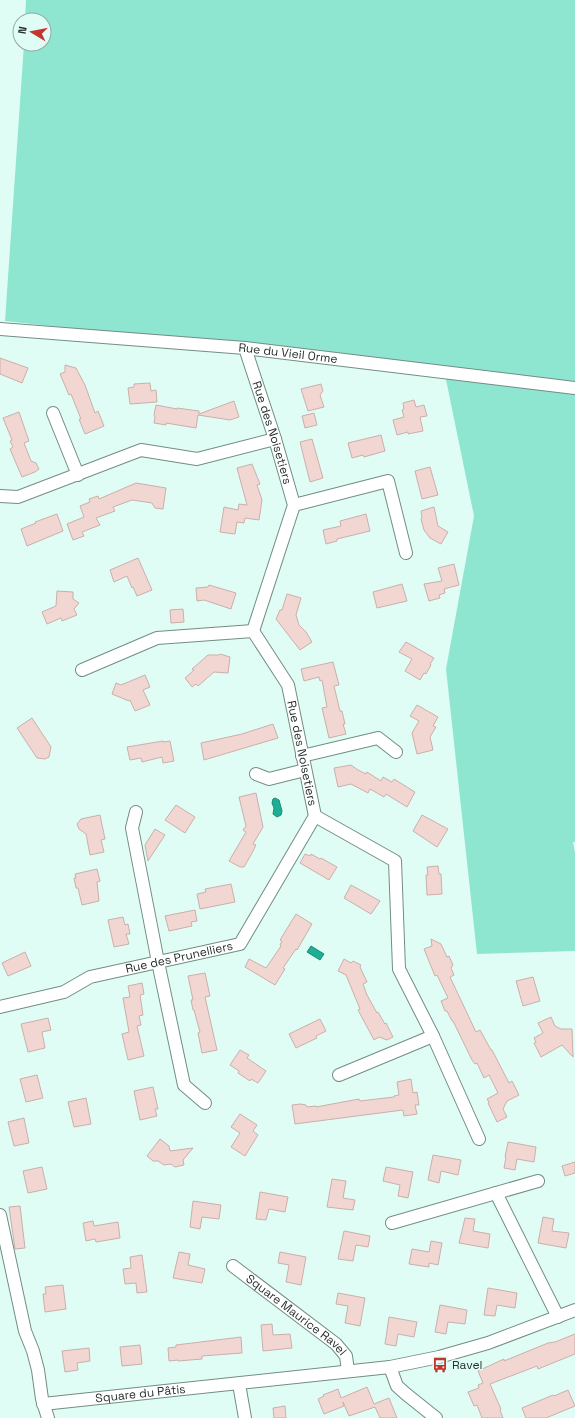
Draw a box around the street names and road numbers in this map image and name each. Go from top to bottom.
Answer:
street label: Rue du Vieil Orme [238,340,338,367]
street label: Rue des Noisetiers [248,379,296,486]
street label: Rue des Noisetiers [283,699,321,807]
street label: Rue des Prunelliers [124,938,234,977]
street label: Square Maurice Ravel [243,1271,350,1359]
street label: Square du Pâtis [95,1381,186,1406]

